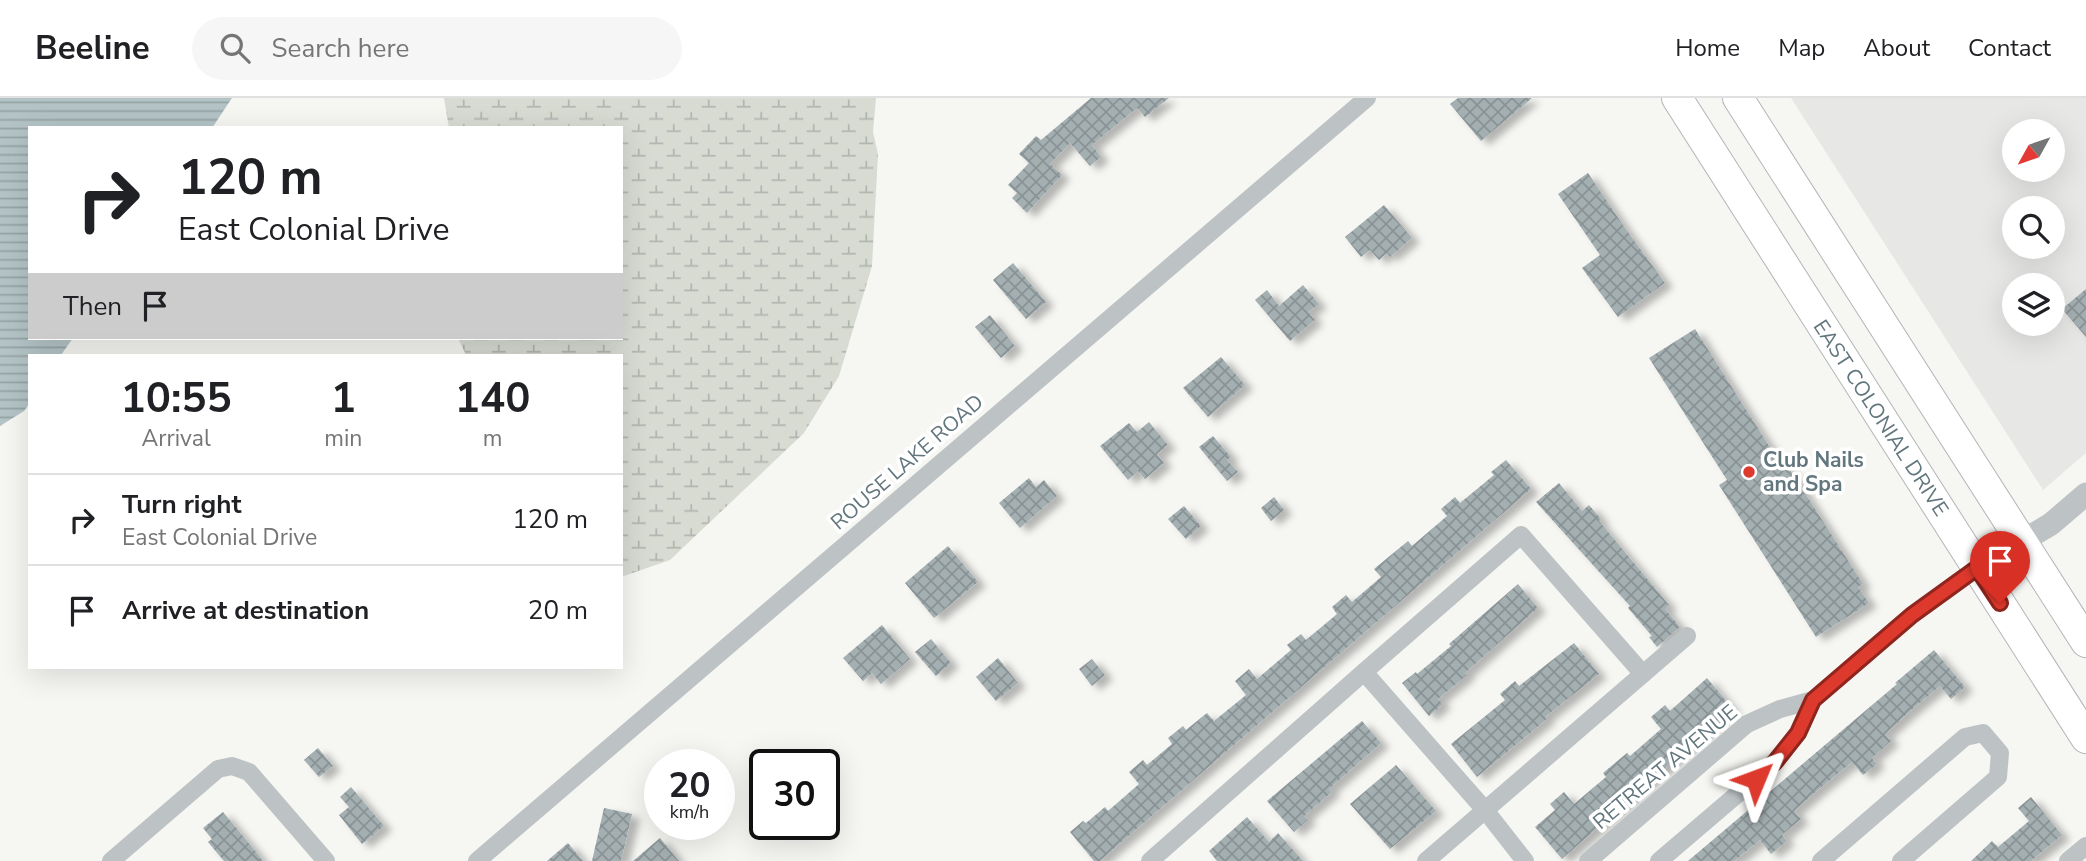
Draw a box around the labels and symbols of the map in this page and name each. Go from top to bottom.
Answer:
north arrow [2002,119,2065,182]
street label: EAST COLONIAL DRIVE [1807,314,1955,522]
street label: ROUSE LAKE ROAD [825,388,989,536]
place label: Club Nails and Spa [1763,446,1864,498]
marker: Club Nails and Spa [1741,464,1757,480]
pin [1970,531,2030,603]
street label: RETREAT AVENUE [1587,698,1743,836]
position arrow [1719,742,1793,816]
speed limit sign: 30 [749,749,840,840]

